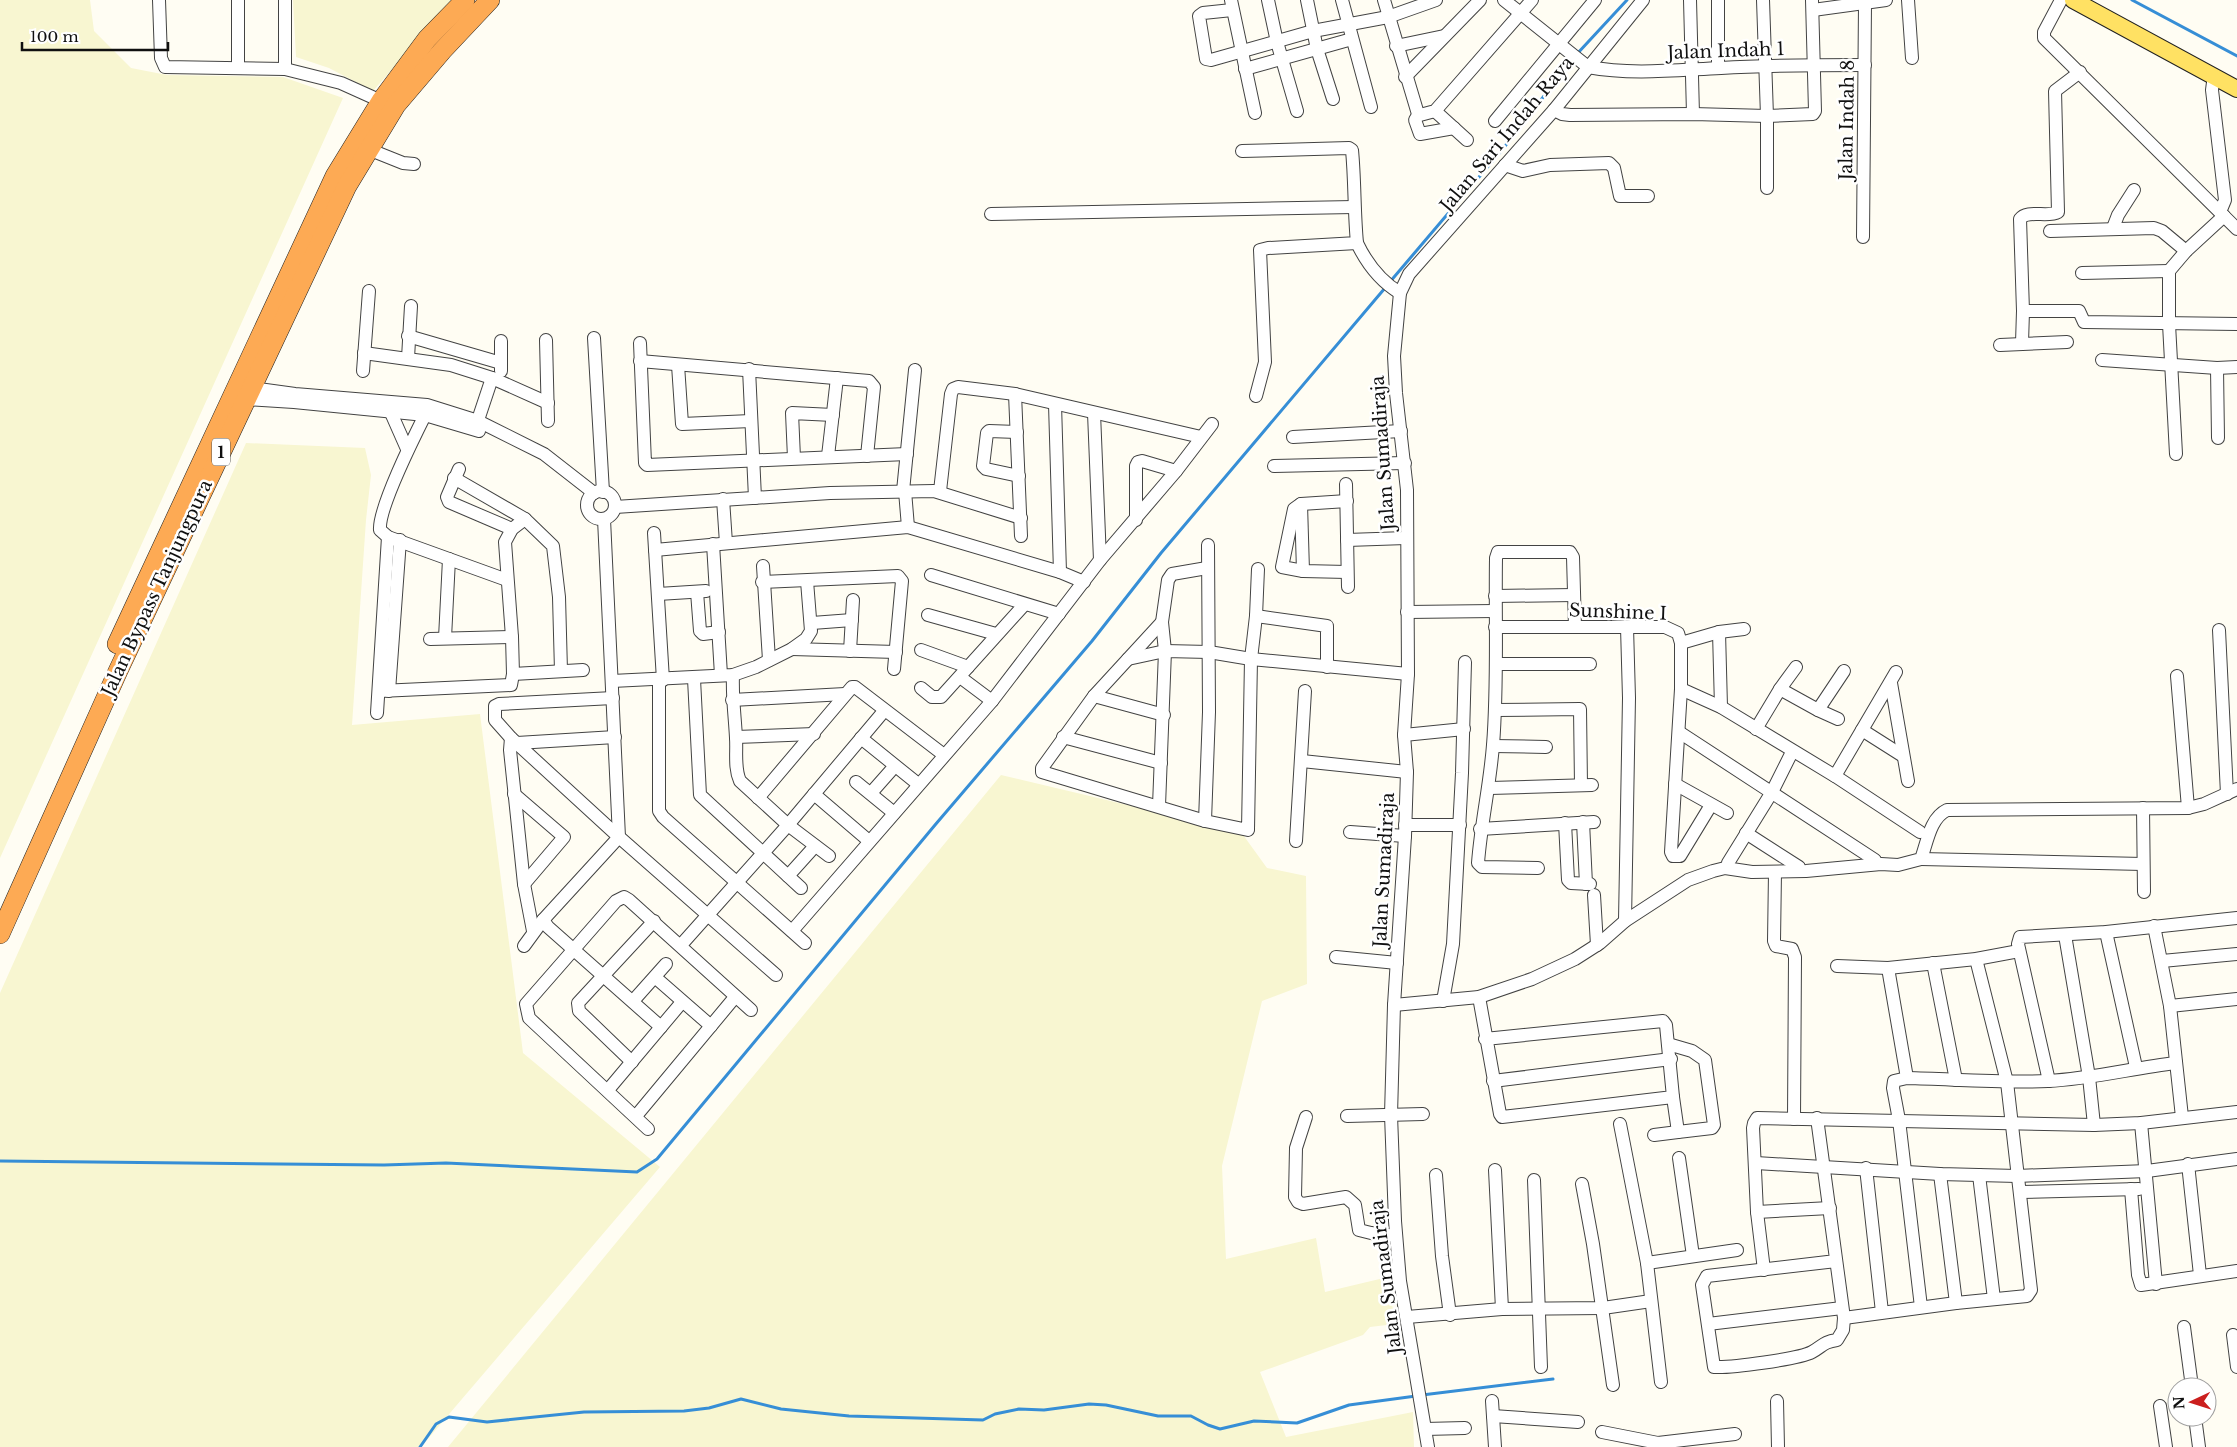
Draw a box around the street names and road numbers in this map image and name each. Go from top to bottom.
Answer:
street label: Jalan Indah 1 [1665,38,1785,64]
street label: Jalan Sari Indah Raya [1434,52,1578,218]
street label: Jalan Indah 8 [1835,60,1859,182]
street label: Jalan Sumadiraja [1367,375,1400,533]
road number: 1 [212,438,230,466]
street label: Jalan Bypass Tanjungpura [96,476,217,702]
street label: Sunshine I [1569,599,1667,625]
street label: Jalan Sumadiraja [1369,792,1399,950]
street label: Jalan Sumadiraja [1366,1199,1407,1357]

